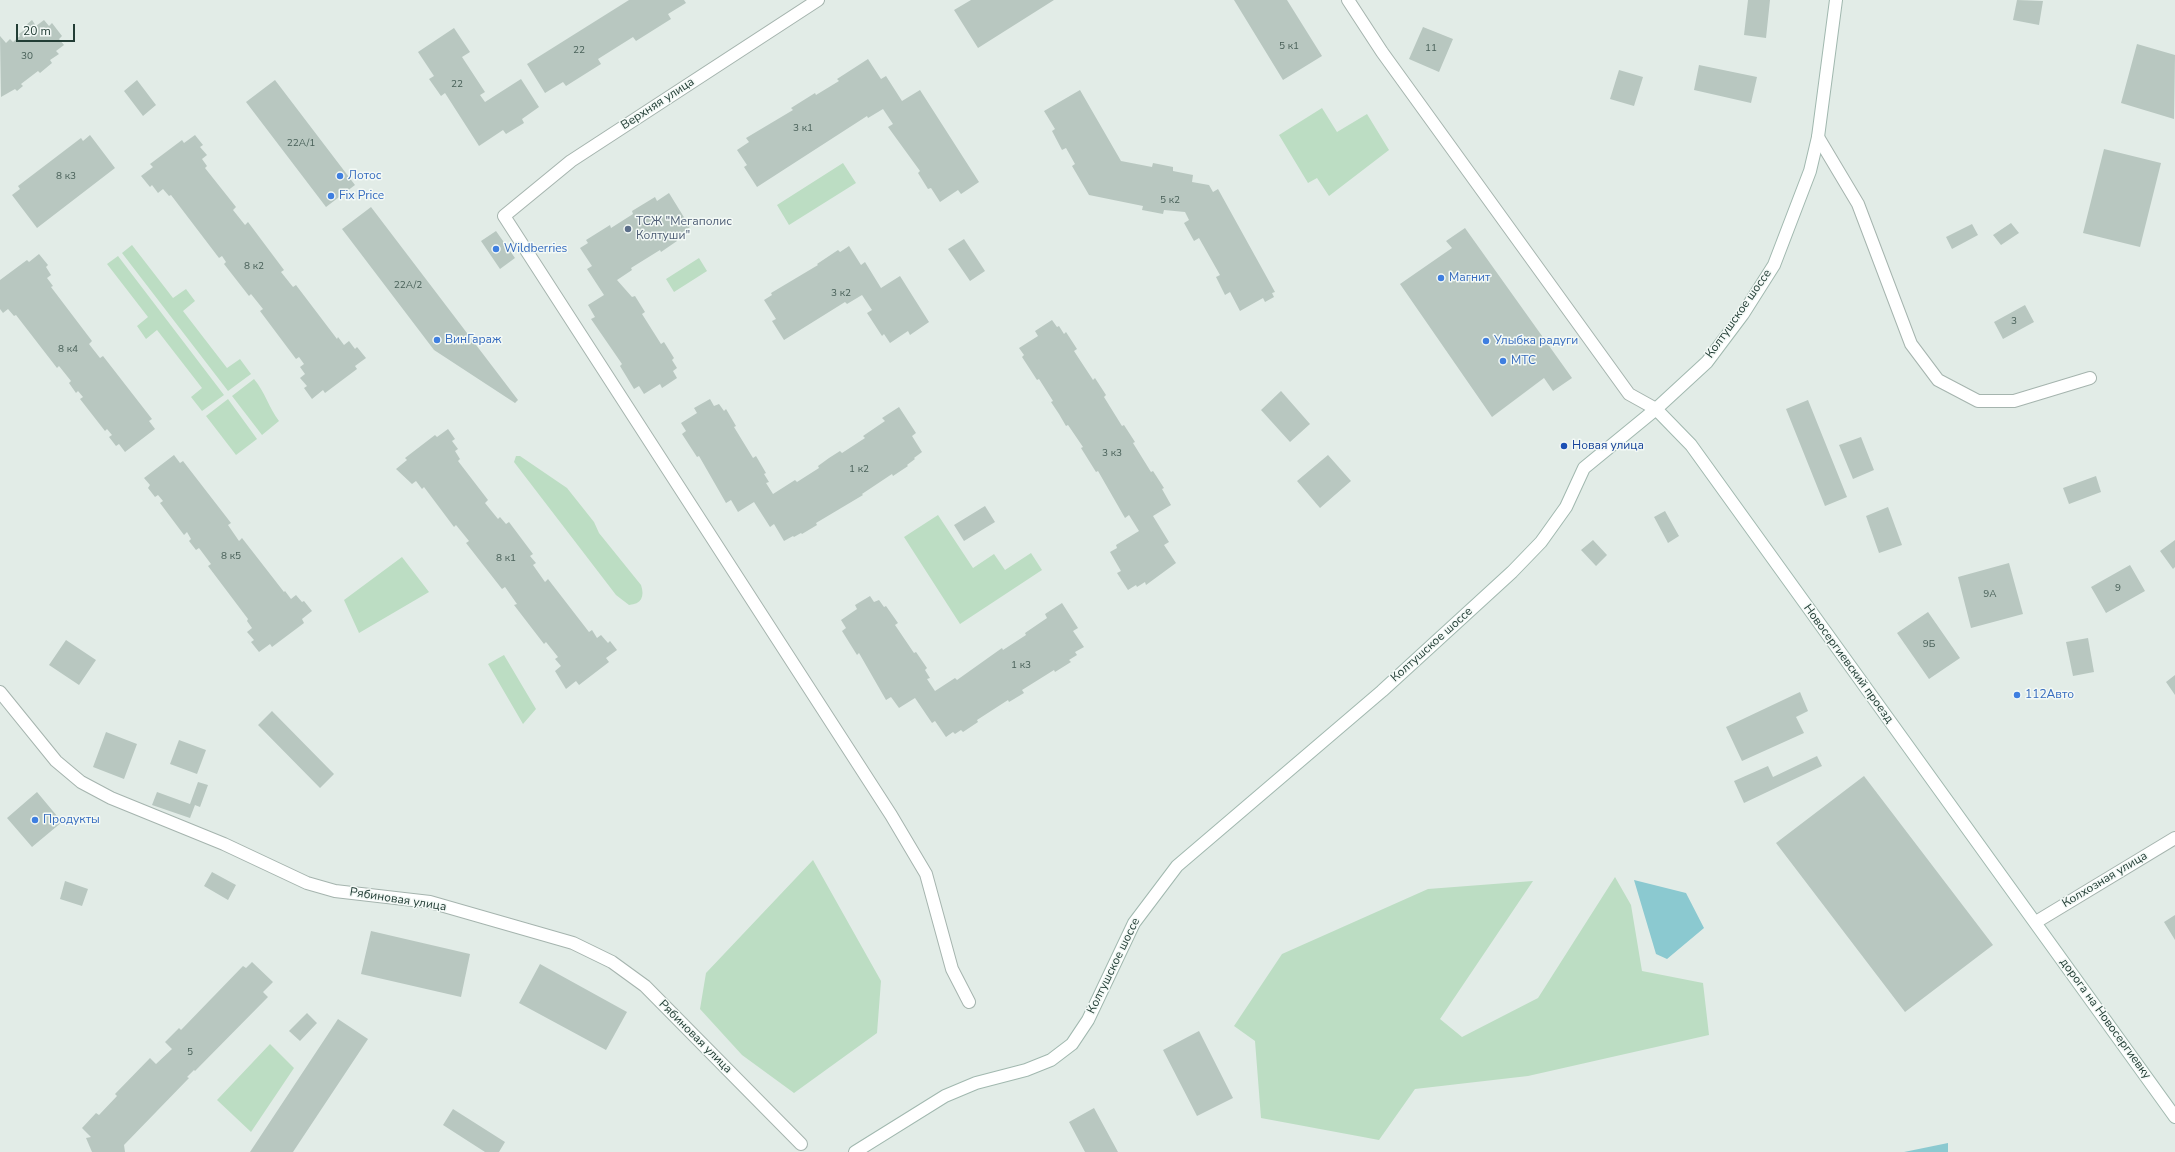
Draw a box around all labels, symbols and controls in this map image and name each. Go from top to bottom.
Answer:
scale bar [18,16,77,42]
text: 20 m [23,23,51,39]
house number: 5 к1 [1279,41,1299,53]
house number: 11 [1425,43,1437,55]
house number: 22 [573,45,585,57]
house number: 30 [21,51,33,63]
street label: Верхняя улица [619,75,697,133]
house number: 22 [451,79,463,91]
house number: 3 к1 [793,123,813,135]
house number: 22А/1 [287,138,315,150]
place label: Лотос [348,169,381,183]
house number: 8 к3 [56,171,76,183]
marker: Лотос [335,171,345,181]
place label: Fix Price [339,189,384,203]
marker: Fix Price [326,191,336,201]
house number: 5 к2 [1160,195,1180,207]
place label: ТСЖ "Мегаполис Колтуши" [636,215,732,243]
marker: ТСЖ "Мегаполис Колтуши" [623,224,633,234]
place label: Wildberries [504,242,567,256]
marker: Wildberries [491,244,501,254]
house number: 8 к2 [244,261,264,273]
street label: Колтушское шоссе [1703,267,1775,361]
place label: Магнит [1449,271,1490,285]
marker: Магнит [1436,273,1446,283]
house number: 22А/2 [394,280,422,292]
house number: 3 к2 [831,288,851,300]
house number: 3 [2011,316,2017,328]
place label: ВинГараж [445,333,502,347]
place label: Улыбка радуги [1494,334,1578,348]
marker: ВинГараж [432,335,442,345]
marker: Улыбка радуги [1481,336,1491,346]
house number: 8 к4 [58,344,78,356]
place label: МТС [1511,354,1536,368]
marker: МТС [1498,356,1508,366]
place label: Новая улица [1572,439,1644,453]
marker: Новая улица [1559,441,1569,451]
house number: 3 к3 [1102,448,1122,460]
house number: 1 к2 [849,464,869,476]
house number: 8 к5 [221,551,241,563]
house number: 8 к1 [496,553,516,565]
house number: 9 [2115,583,2121,595]
house number: 9А [1983,589,1997,601]
street label: Новосергиевский проезд [1800,602,1896,726]
street label: Колтушское шоссе [1388,605,1476,685]
house number: 9Б [1923,639,1935,651]
house number: 1 к3 [1011,660,1031,672]
place label: 112Авто [2025,688,2074,702]
marker: 112Авто [2012,690,2022,700]
place label: Продукты [43,813,100,827]
marker: Продукты [30,815,40,825]
street label: Колхозная улица [2060,849,2150,911]
street label: Рябиновая улица [349,885,447,915]
street label: Колтушское шоссе [1085,916,1143,1016]
street label: дорога на Новосергиевку [2056,956,2154,1082]
street label: Рябиновая улица [655,997,735,1077]
house number: 5 [187,1047,193,1059]

